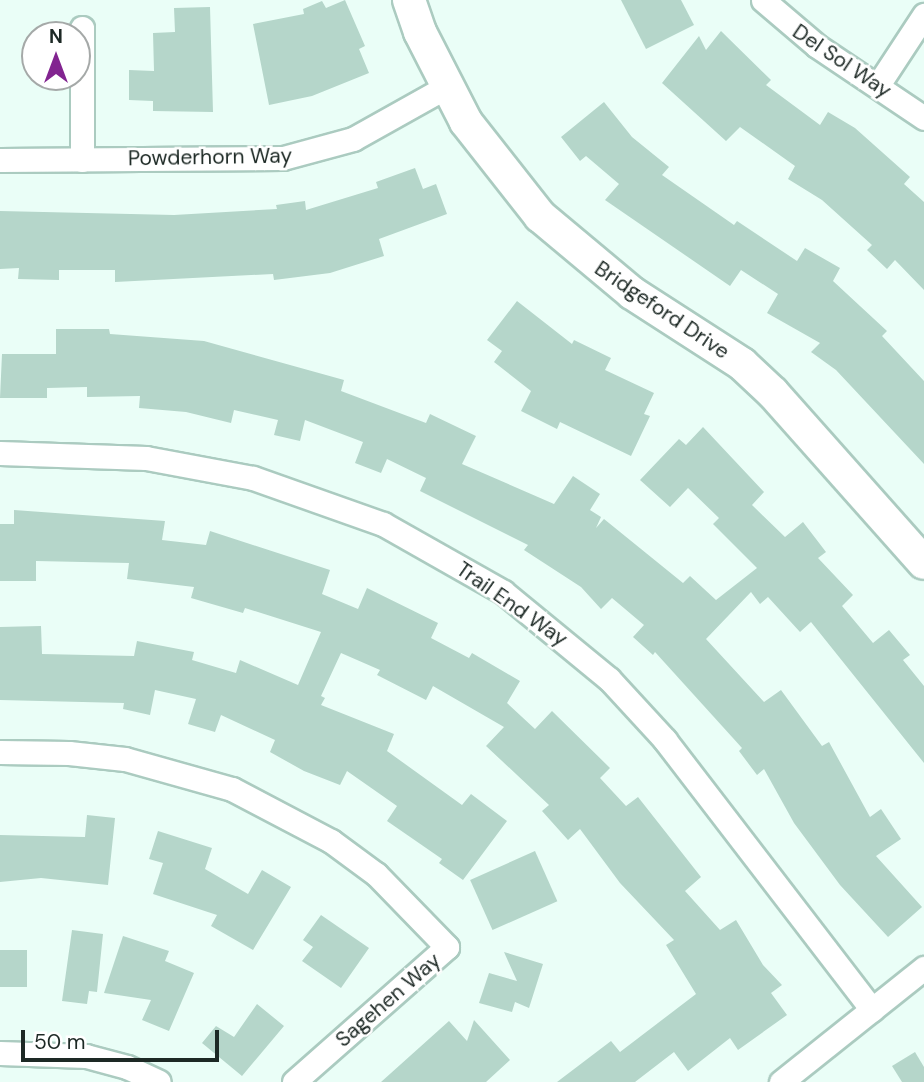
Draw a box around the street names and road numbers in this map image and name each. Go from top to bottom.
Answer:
street label: Del Sol Way [788,19,896,103]
street label: Powderhorn Way [128,143,292,171]
street label: Bridgeford Drive [590,256,734,364]
street label: Trail End Way [452,556,572,652]
street label: Sagehen Way [330,948,446,1052]

